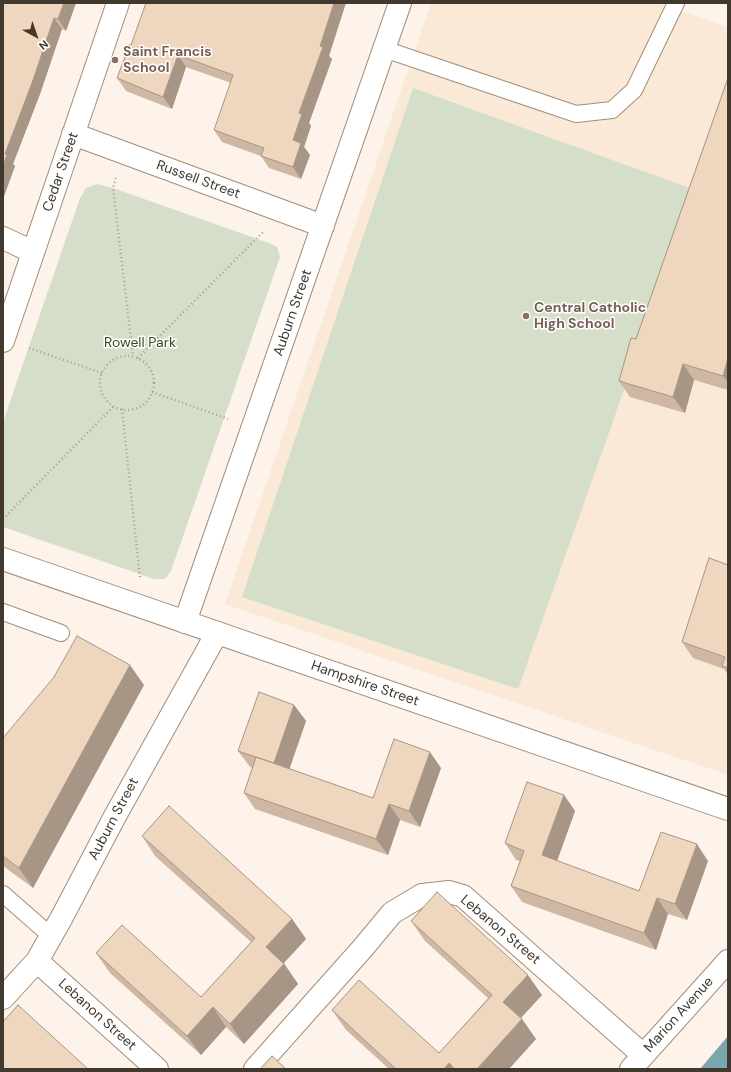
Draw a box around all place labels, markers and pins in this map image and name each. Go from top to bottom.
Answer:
place label: Saint Francis School [123,44,212,76]
marker: Saint Francis School [110,55,120,65]
place label: Central Catholic High School [534,300,646,332]
marker: Central Catholic High School [521,311,531,321]

